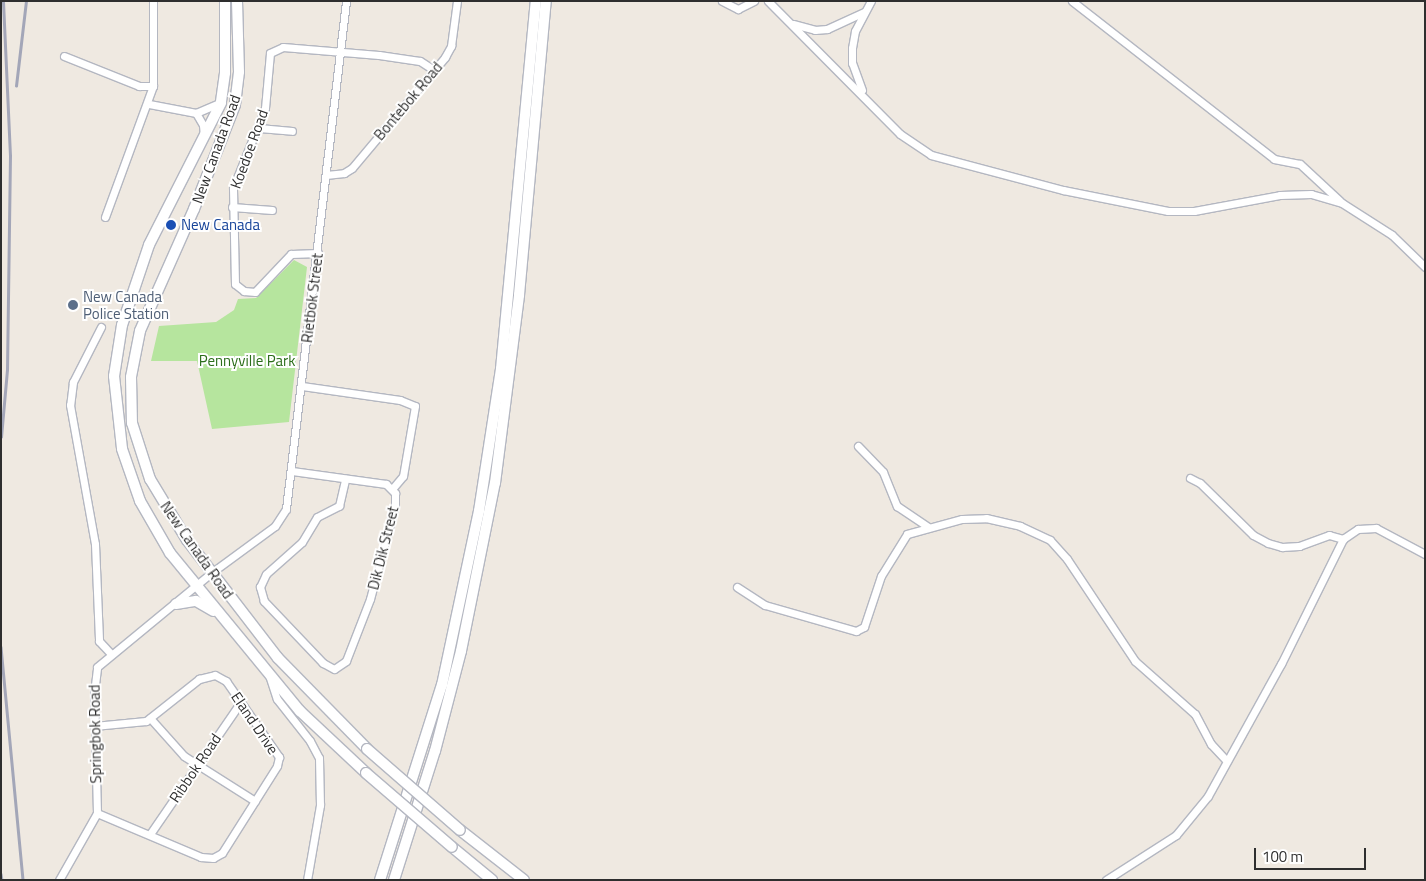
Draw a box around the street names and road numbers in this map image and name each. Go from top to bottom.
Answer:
street label: Bontebok Road [370,58,446,144]
street label: New Canada Road [188,92,244,206]
street label: Koedoe Road [226,107,272,191]
street label: Rietbok Street [298,252,326,344]
street label: New Canada Road [157,498,237,602]
street label: Dik Dik Street [364,504,402,592]
street label: Springbok Road [85,684,105,784]
street label: Eland Drive [228,688,282,758]
street label: Ribbok Road [165,730,225,806]

